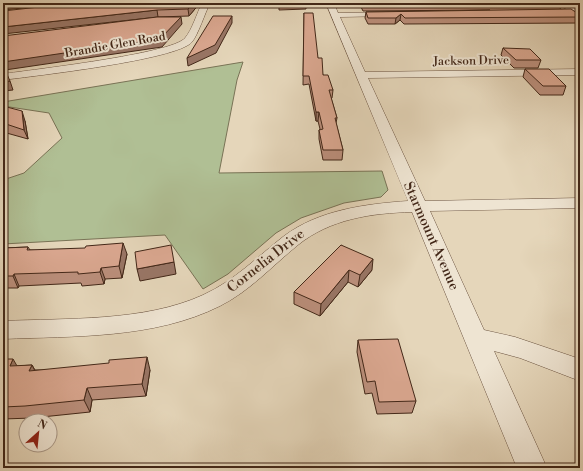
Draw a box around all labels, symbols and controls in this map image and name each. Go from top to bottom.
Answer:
street label: Brandie Glen Road [62,29,167,61]
street label: Jackson Drive [432,53,509,69]
street label: Starmount Avenue [399,179,463,293]
street label: Cornelia Drive [224,225,308,297]
north arrow [18,413,58,453]
text: N [35,417,49,433]

